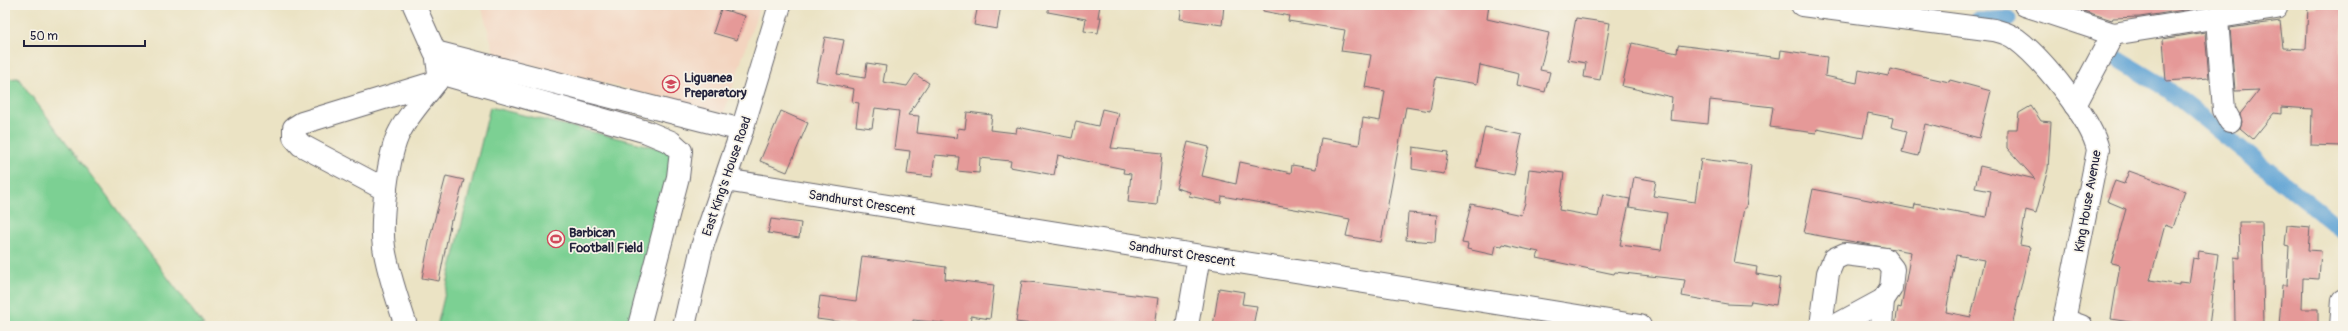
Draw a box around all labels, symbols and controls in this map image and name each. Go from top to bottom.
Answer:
scale bar [24,22,145,48]
text: 50 m [30,29,58,44]
place label: Liguanea Preparatory [684,70,747,101]
school or university icon: Liguanea Preparatory [661,74,681,94]
street label: East King's House Road [699,114,755,238]
street label: King House Avenue [2071,148,2105,254]
street label: Sandhurst Crescent [807,187,917,219]
place label: Barbican Football Field [569,225,643,256]
sports icon: Barbican Football Field [546,229,566,249]
street label: Sandhurst Crescent [1127,238,1237,270]

